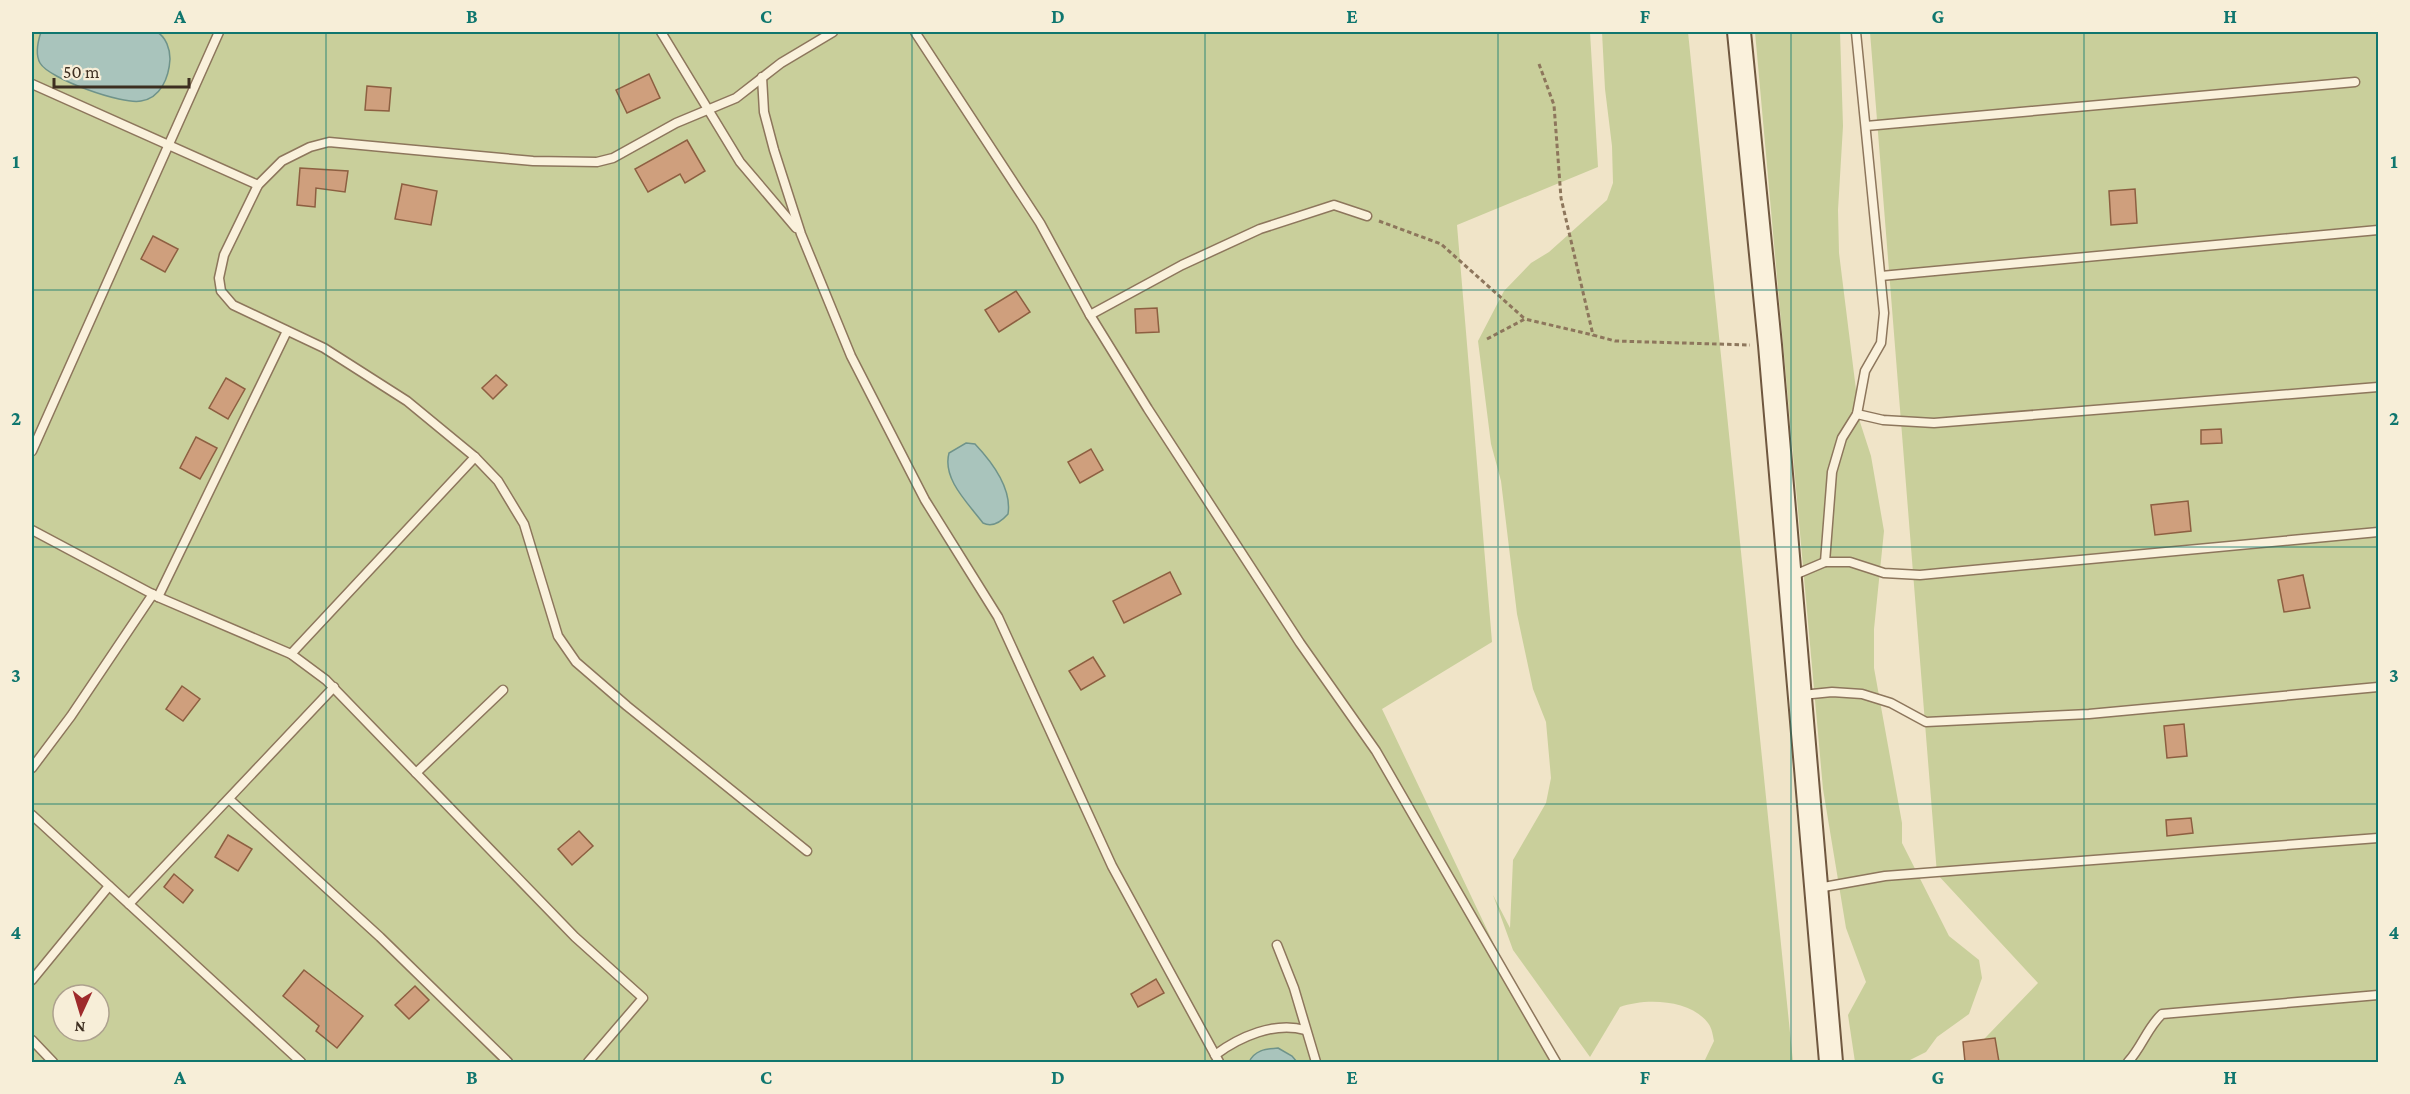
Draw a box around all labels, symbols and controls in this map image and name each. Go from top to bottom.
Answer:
text: A [173,5,187,27]
text: B [466,5,478,27]
text: C [760,5,772,27]
text: D [1051,5,1065,27]
text: E [1346,5,1358,27]
text: F [1640,5,1651,27]
text: G [1932,5,1945,27]
text: H [2223,5,2237,27]
scale bar [54,51,189,89]
text: 50 m [63,62,100,82]
text: 1 [12,150,20,172]
text: 1 [2390,150,2398,172]
text: 2 [11,407,21,429]
text: 2 [2389,407,2399,429]
text: 3 [11,664,21,686]
text: 3 [2389,664,2399,686]
text: 4 [11,921,22,943]
text: 4 [2389,921,2400,943]
north arrow [51,983,111,1043]
text: N [74,1019,86,1036]
text: A [173,1066,187,1088]
text: B [466,1066,478,1088]
text: C [760,1066,772,1088]
text: D [1051,1066,1065,1088]
text: E [1346,1066,1358,1088]
text: F [1640,1066,1651,1088]
text: G [1932,1066,1945,1088]
text: H [2223,1066,2237,1088]

